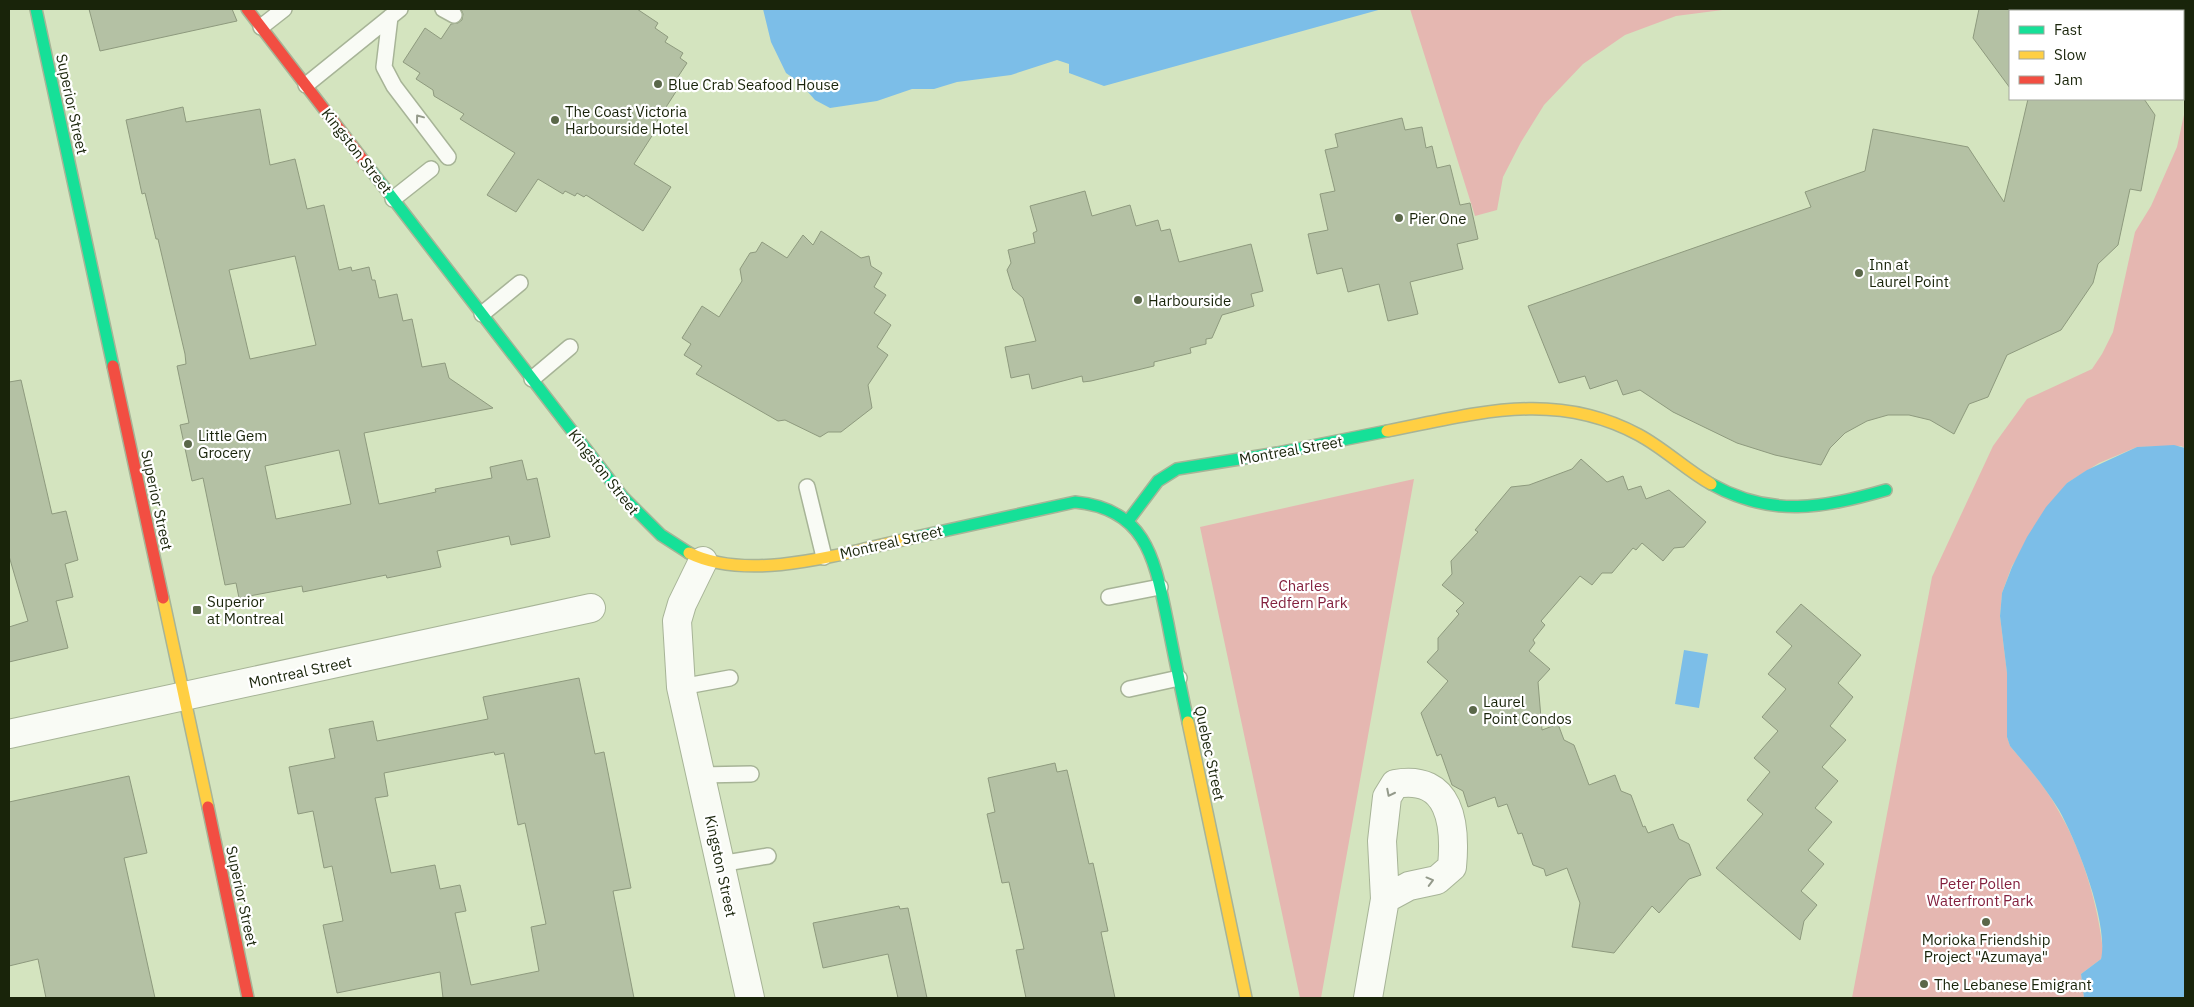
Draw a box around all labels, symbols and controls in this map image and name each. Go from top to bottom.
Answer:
legend [2009,10,2184,100]
text: Fast [2054,20,2082,39]
text: Slow [2054,45,2087,64]
street label: Superior Street [52,52,92,156]
text: Jam [2054,70,2083,89]
place label: Blue Crab Seafood House [668,75,839,94]
marker: Blue Crab Seafood House [652,78,664,90]
place label: The Coast Victoria Harbourside Hotel [565,102,688,138]
street label: Kingston Street [318,104,396,198]
marker: The Coast Victoria Harbourside Hotel [549,114,561,126]
one-way arrow [416,115,424,124]
place label: Pier One [1409,209,1467,228]
marker: Pier One [1393,212,1405,224]
place label: Inn at Laurel Point [1869,255,1949,291]
marker: Inn at Laurel Point [1853,267,1865,279]
place label: Harbourside [1148,291,1231,310]
marker: Harbourside [1132,294,1144,306]
street label: Kingston Street [565,425,643,519]
place label: Little Gem Grocery [198,426,267,462]
street label: Montreal Street [1238,432,1344,468]
marker: Little Gem Grocery [182,438,194,450]
street label: Superior Street [137,448,177,552]
street label: Montreal Street [838,521,944,563]
park label: Charles Redfern Park [1260,576,1348,612]
place label: Superior at Montreal [207,592,284,628]
marker: Superior at Montreal [191,604,203,616]
street label: Montreal Street [247,652,353,692]
place label: Laurel Point Condos [1483,692,1572,728]
street label: Quebec Street [1191,704,1229,802]
marker: Laurel Point Condos [1467,704,1479,716]
one-way arrow [1386,788,1396,797]
street label: Kingston Street [701,813,741,919]
street label: Superior Street [222,844,262,948]
park label: Peter Pollen Waterfront Park [1927,874,2033,910]
one-way arrow [1425,876,1434,887]
marker: Morioka Friendship Project "Azumaya" [1980,916,1992,928]
place label: Morioka Friendship Project "Azumaya" [1922,930,2050,966]
place label: The Lebanese Emigrant [1934,975,2092,994]
marker: The Lebanese Emigrant [1918,978,1930,990]

